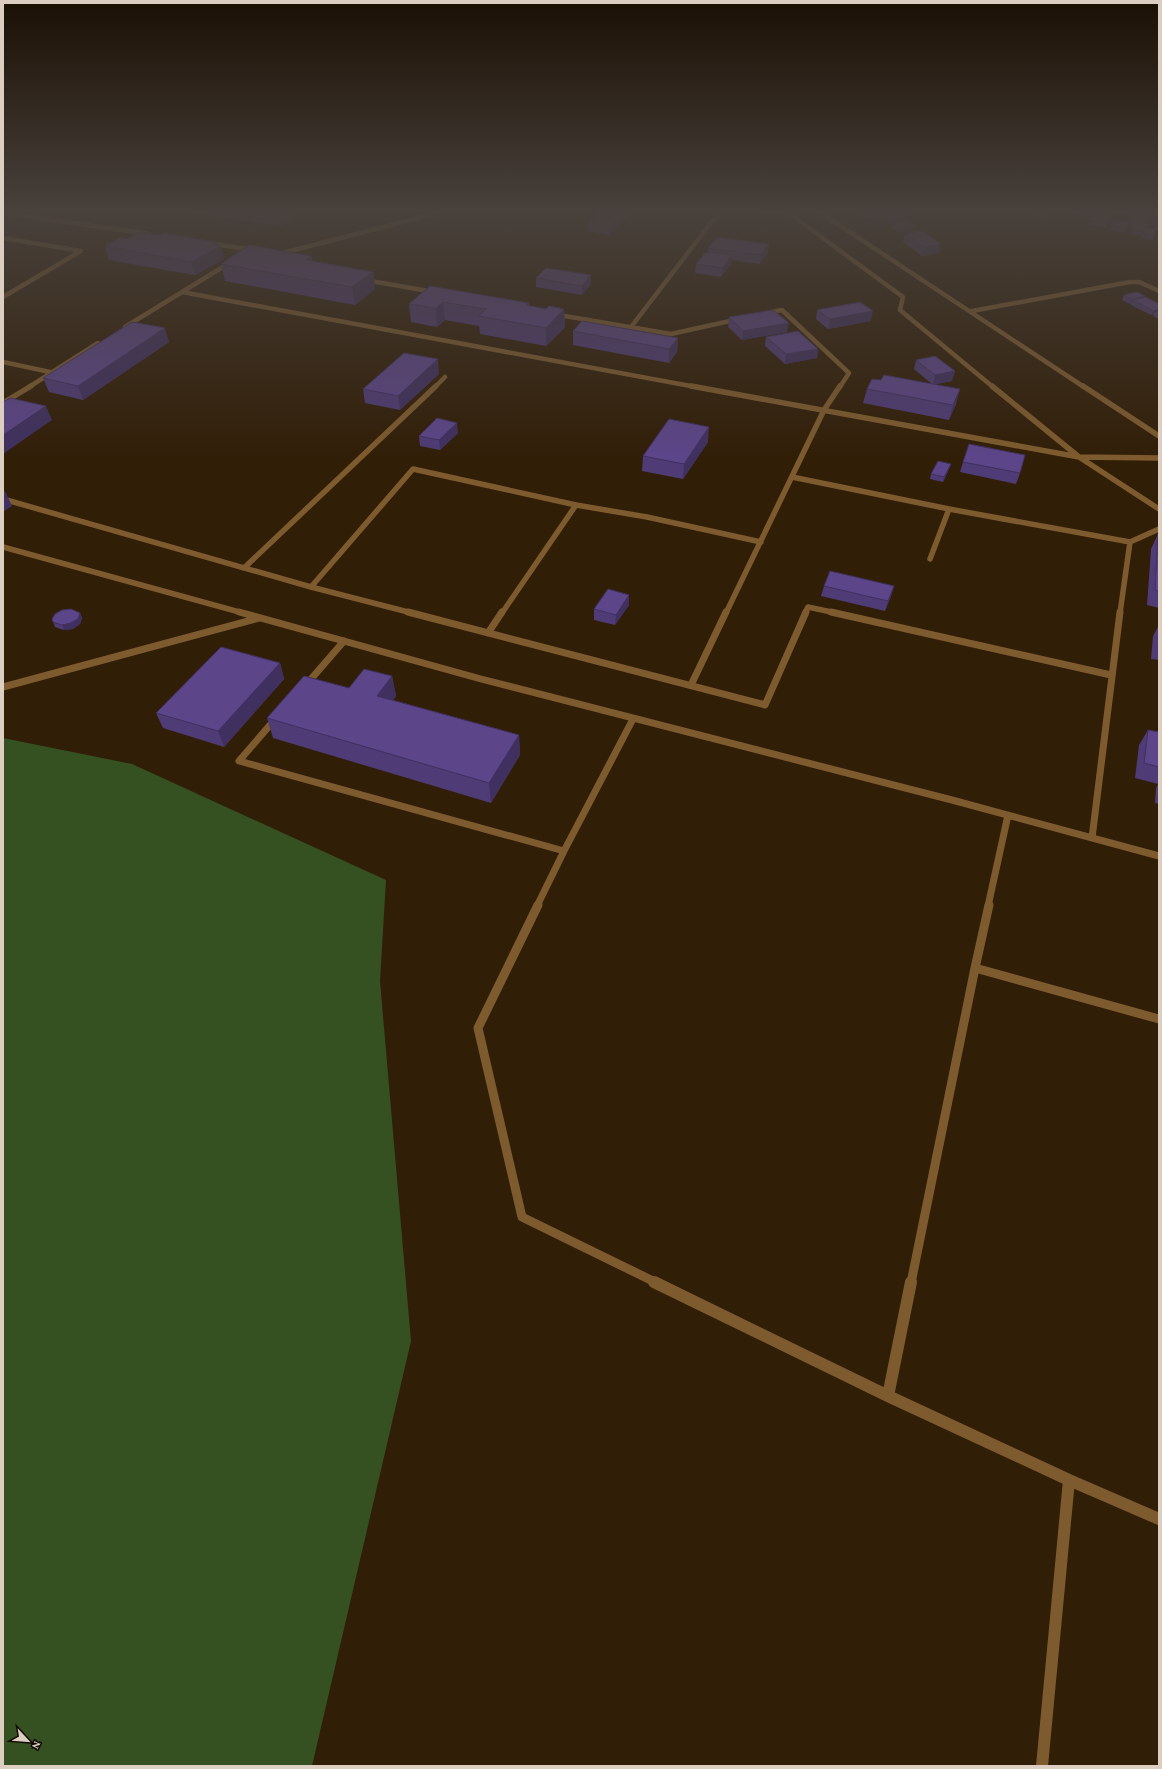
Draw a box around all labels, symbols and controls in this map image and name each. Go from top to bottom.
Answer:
north arrow [8,1721,48,1761]
text: N [30,1739,44,1752]

